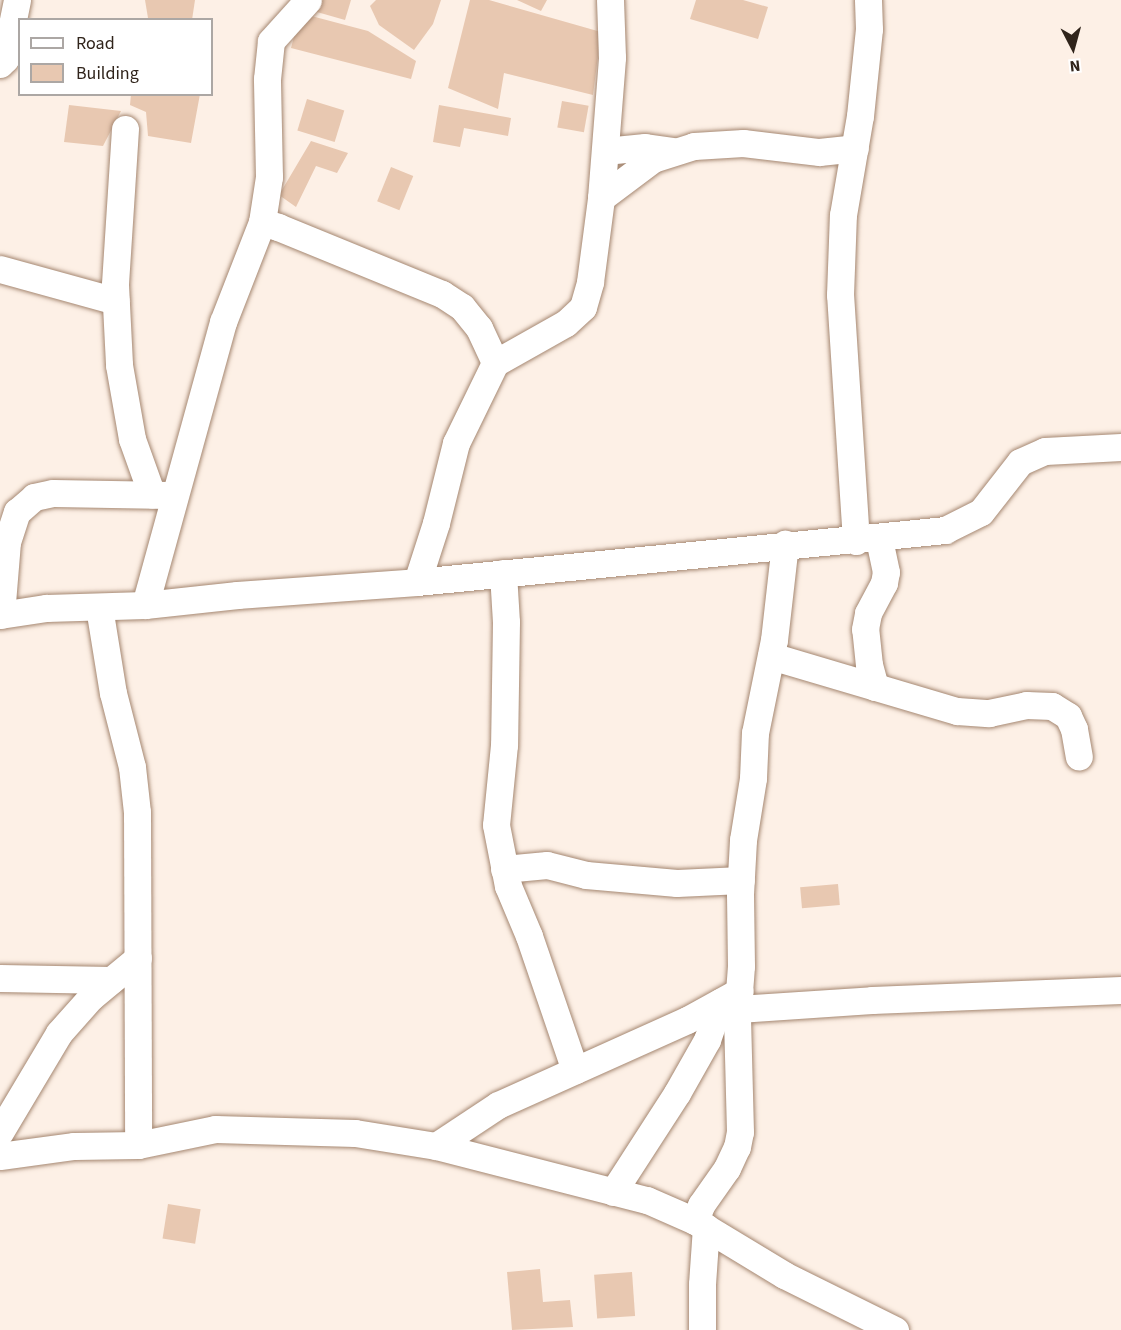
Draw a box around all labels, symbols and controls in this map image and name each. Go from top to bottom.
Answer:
legend [18,18,213,96]
north arrow [1043,18,1103,78]
text: Road [76,31,115,56]
text: N [1068,54,1081,77]
text: Building [76,61,139,86]

